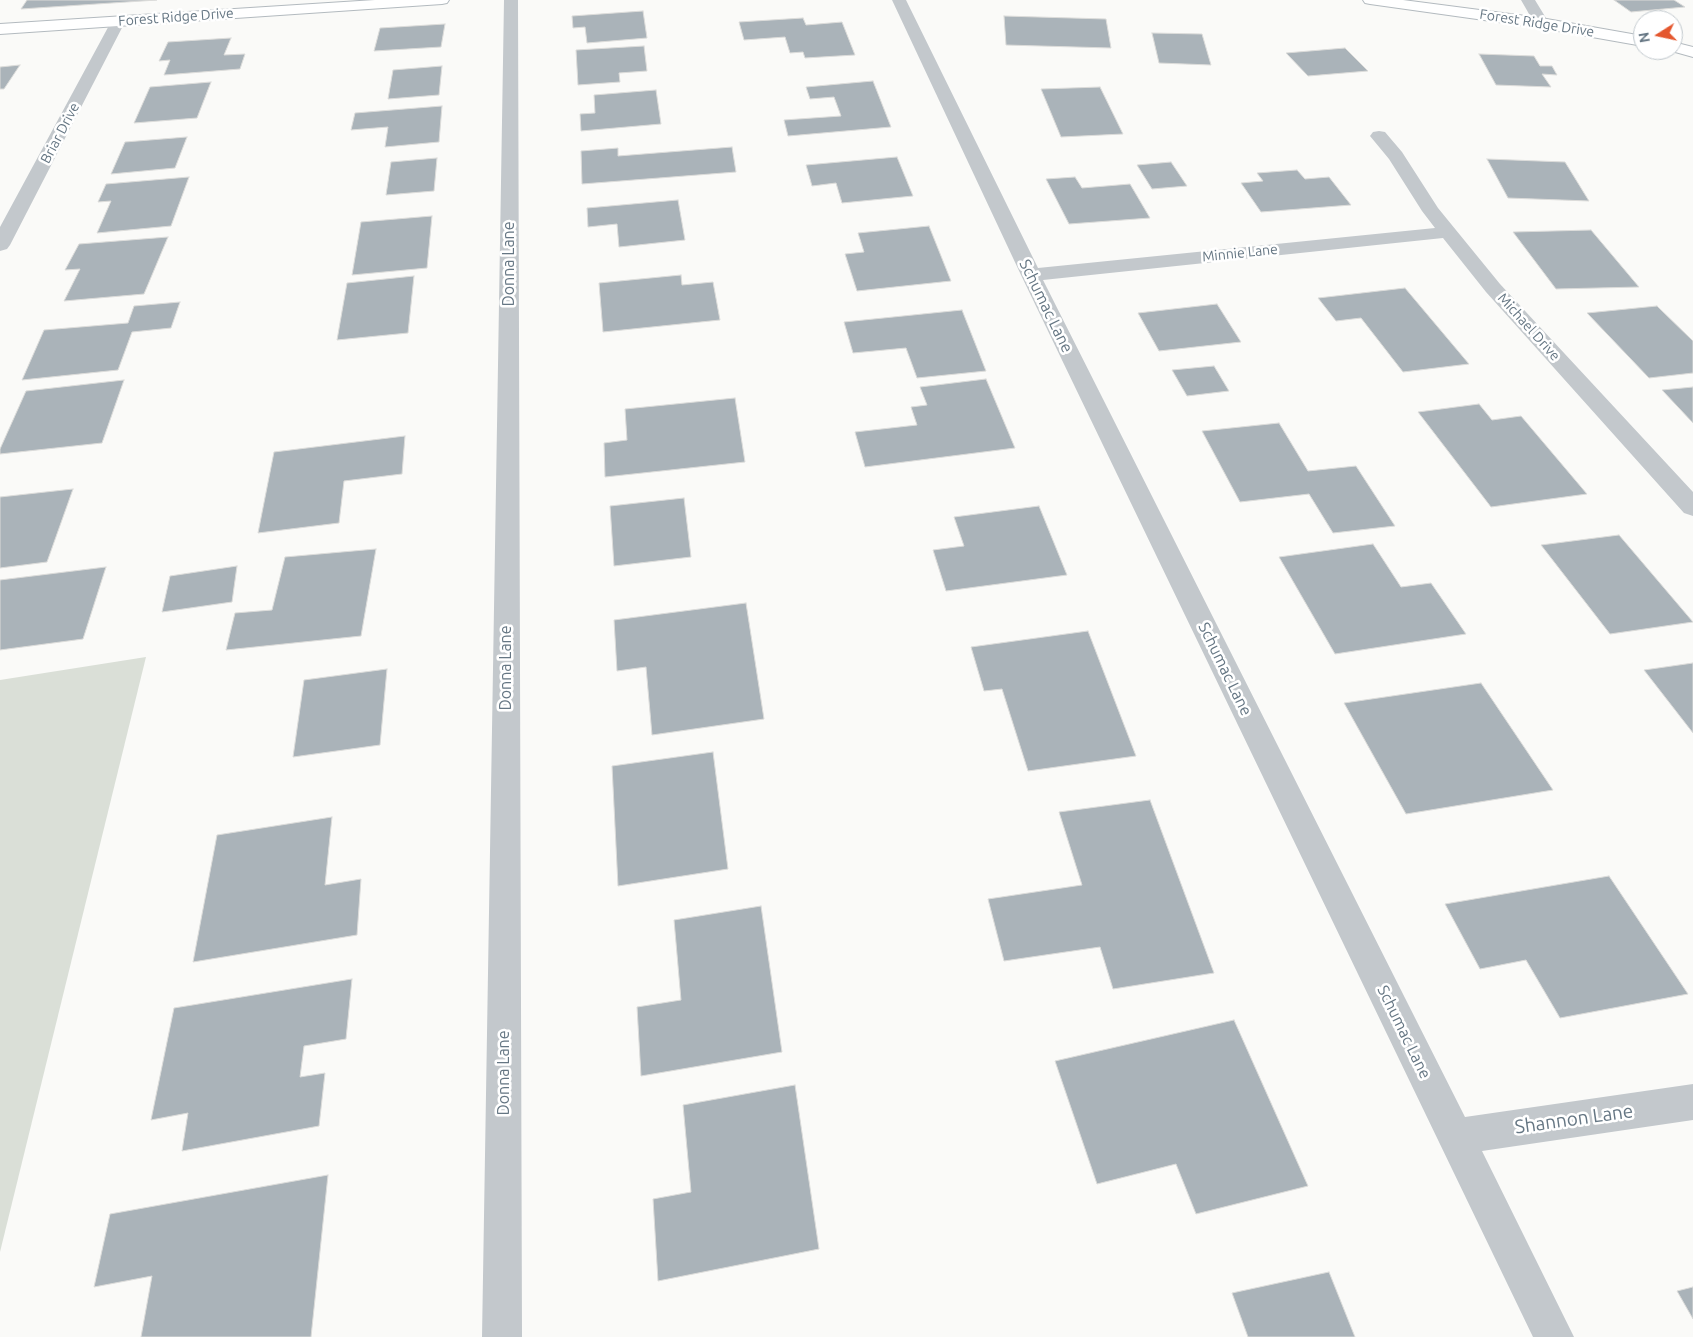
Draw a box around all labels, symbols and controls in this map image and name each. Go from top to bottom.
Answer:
street label: Forest Ridge Drive [118,5,234,29]
street label: Forest Ridge Drive [1479,6,1595,40]
north arrow [1633,10,1683,60]
text: N [1635,31,1653,44]
street label: Briar Drive [37,100,83,166]
street label: Donna Lane [499,221,519,307]
street label: Minnie Lane [1201,241,1279,265]
street label: Schumac Lane [1015,256,1077,356]
street label: Michael Drive [1494,290,1564,364]
street label: Schumac Lane [1194,619,1256,719]
street label: Donna Lane [496,625,516,711]
street label: Schumac Lane [1373,982,1435,1082]
street label: Donna Lane [494,1030,514,1116]
street label: Shannon Lane [1513,1099,1635,1139]

